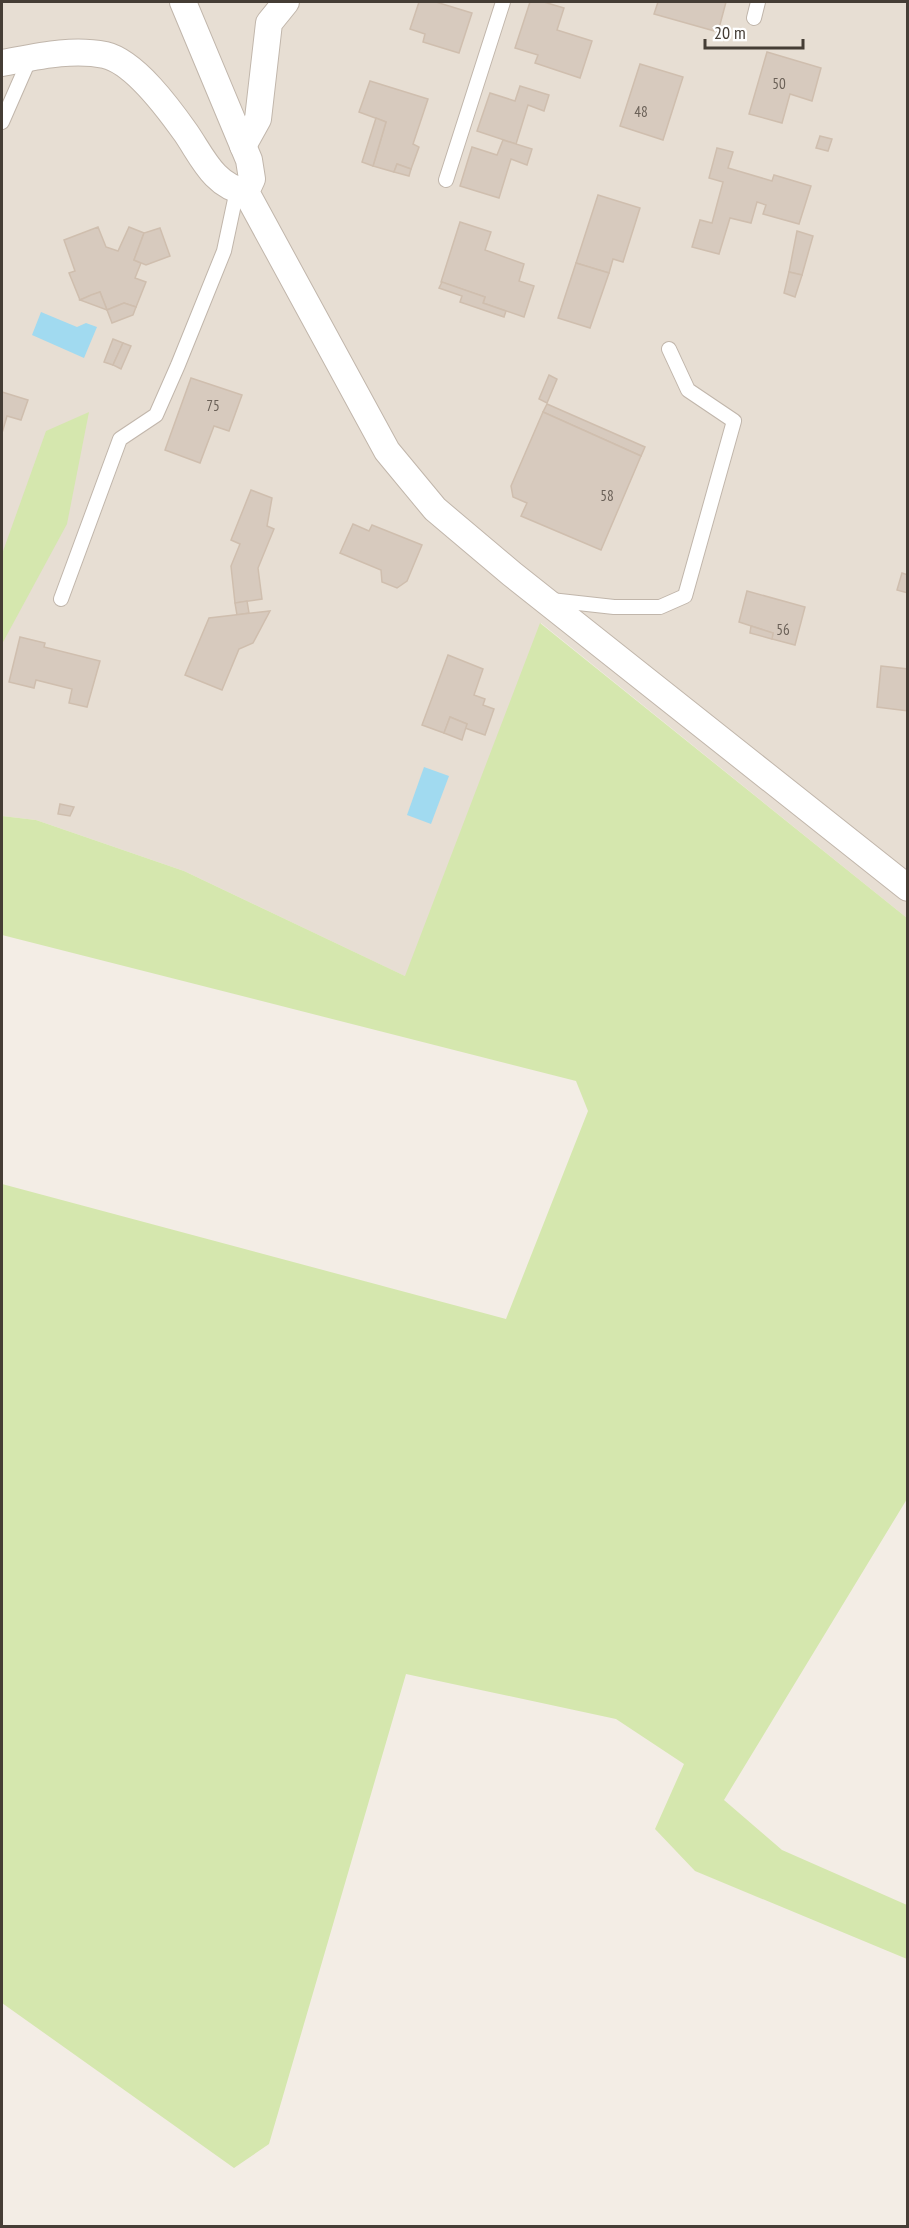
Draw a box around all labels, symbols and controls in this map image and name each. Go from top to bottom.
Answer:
scale bar [705,12,802,50]
text: 20 m [714,21,746,44]
house number: 50 [772,74,786,93]
house number: 48 [634,102,648,121]
house number: 75 [206,396,220,415]
house number: 58 [600,486,614,505]
house number: 56 [776,620,790,639]

